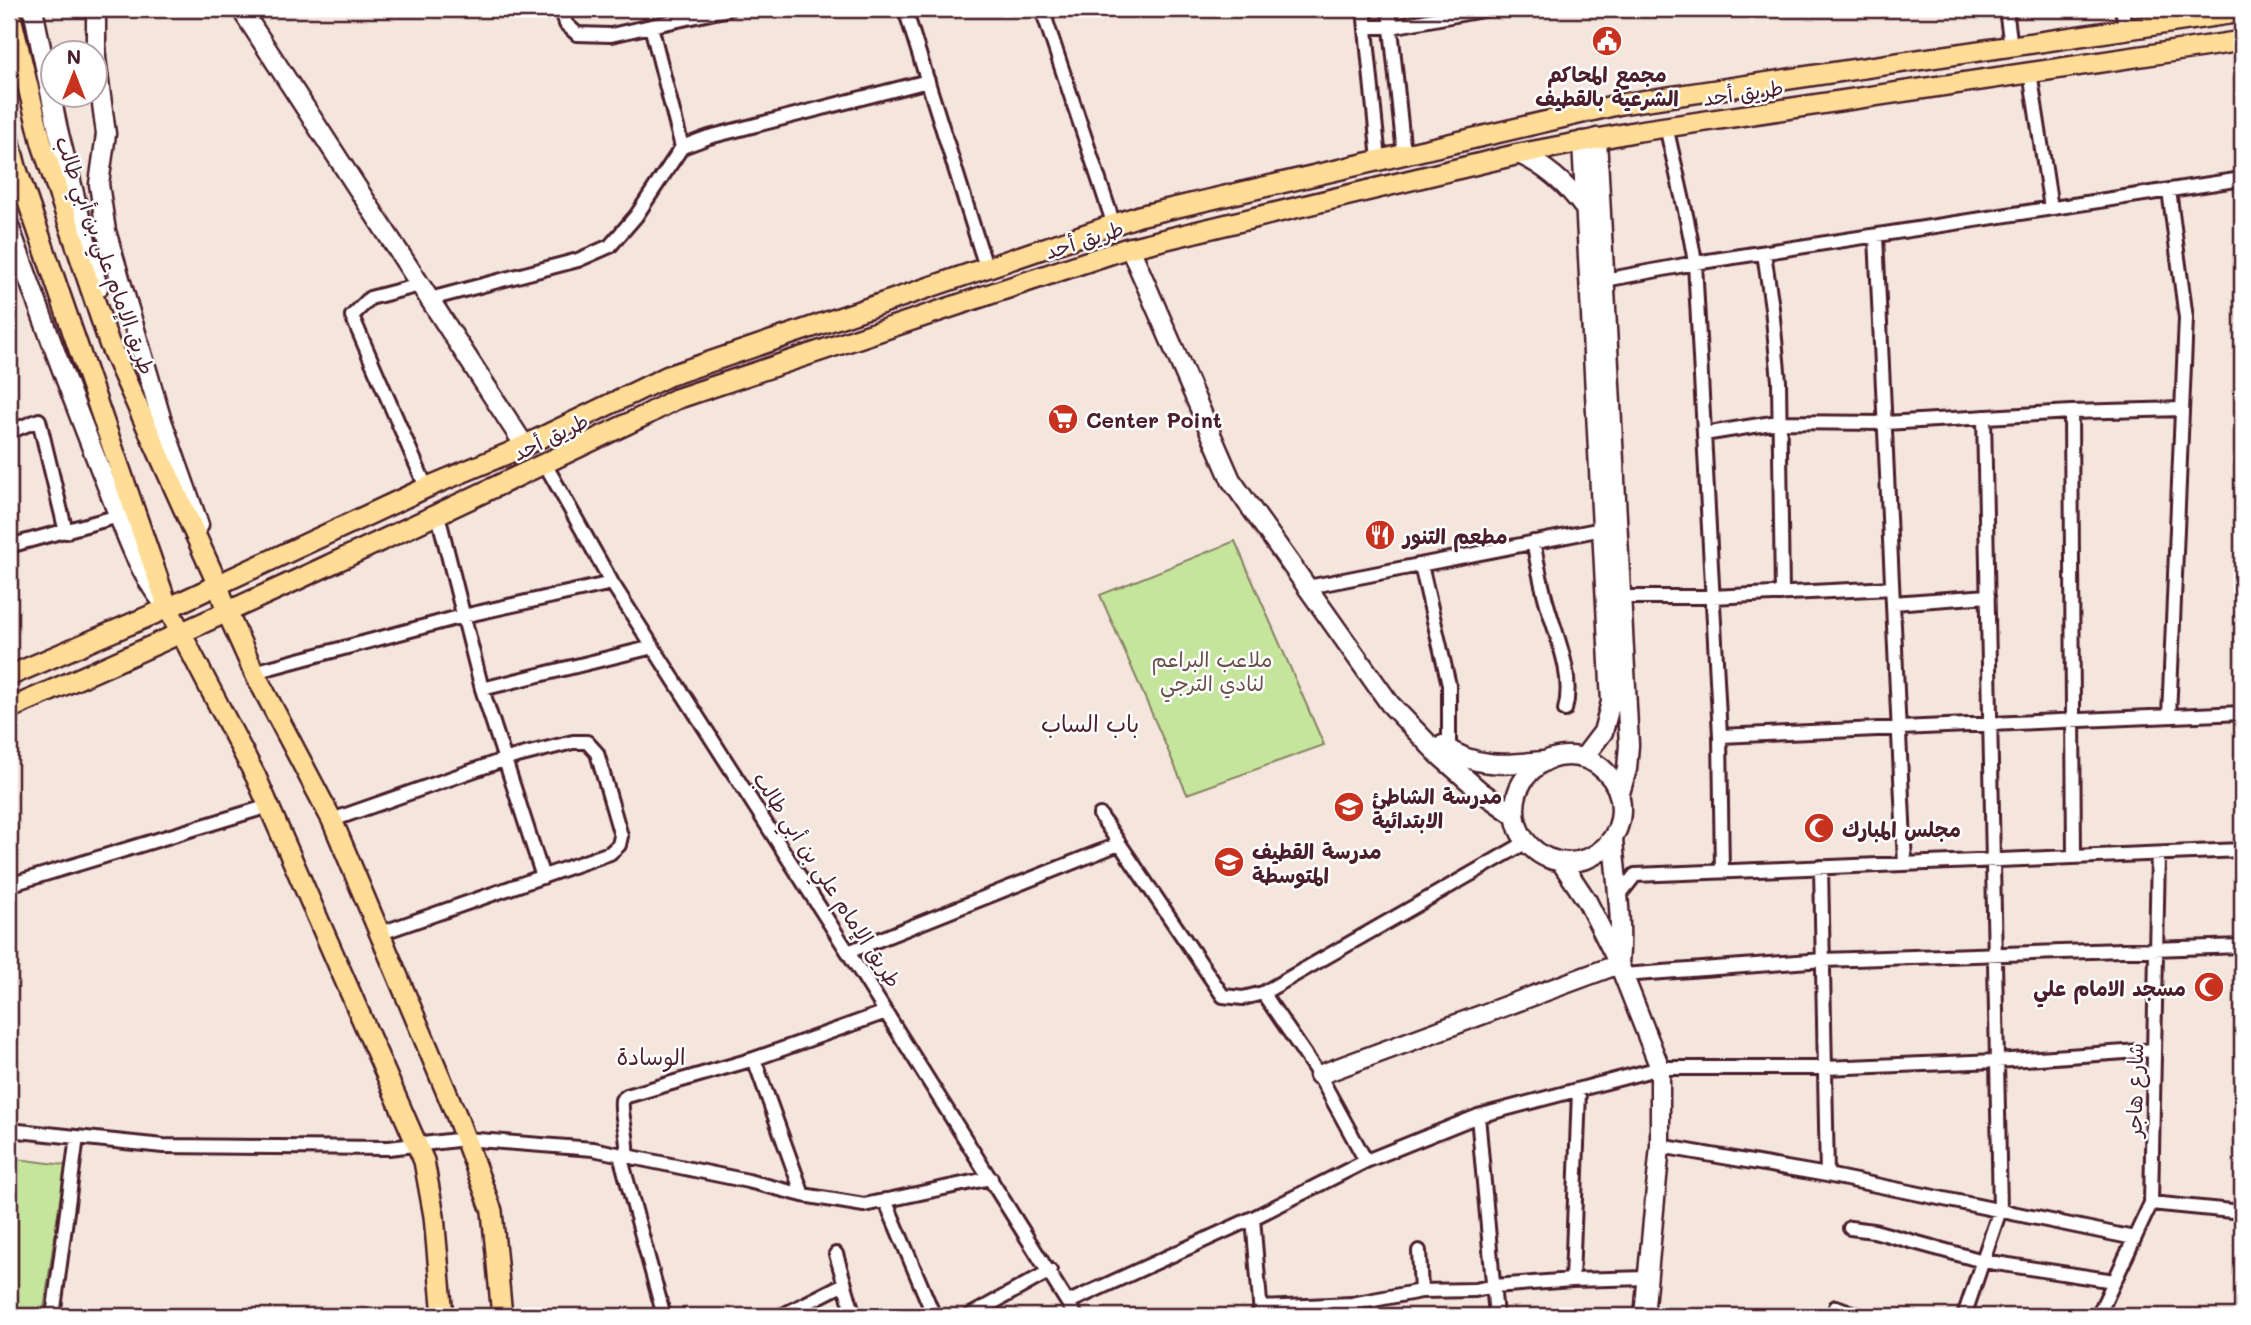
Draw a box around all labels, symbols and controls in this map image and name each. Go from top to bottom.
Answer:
public building icon: مجمع المحاكم الشرعية بالقطيف [1590,24,1624,58]
north arrow [38,38,108,108]
text: N [67,44,81,69]
place label: مجمع المحاكم الشرعية بالقطيف [1535,60,1679,112]
street label: طريق أحد [1701,73,1785,111]
street label: طريق الإمام علي بن أبي طالب [44,132,162,380]
street label: طريق أحد [1041,214,1127,264]
supermarket icon: Center Point [1046,402,1080,436]
street label: طريق أحد [508,406,592,466]
place label: Center Point [1086,406,1222,433]
restaurant icon: مطعم التنور [1363,518,1397,552]
place label: مطعم التنور [1401,522,1508,553]
park label: ملاعب البراعم لنادي الترجي [1151,645,1273,703]
district label: باب الساب [1041,708,1139,738]
street label: طريق الإمام علي بن أبي طالب [742,766,908,996]
place label: مدرسة الشاطئ الابتدائية [1372,782,1502,834]
school or university icon: مدرسة الشاطئ الابتدائية [1332,790,1366,824]
mosque icon: مجلس المبارك [1802,811,1836,845]
place label: مجلس المبارك [1842,815,1961,843]
place label: مدرسة القطيف المتوسطة [1252,837,1382,889]
school or university icon: مدرسة القطيف المتوسطة [1212,845,1246,879]
mosque icon: مسجد الامام علي [2192,970,2226,1004]
place label: مسجد الامام علي [2033,974,2186,1008]
district label: الوسادة [616,1041,686,1072]
street label: شارع هاجر [2120,1043,2151,1140]

